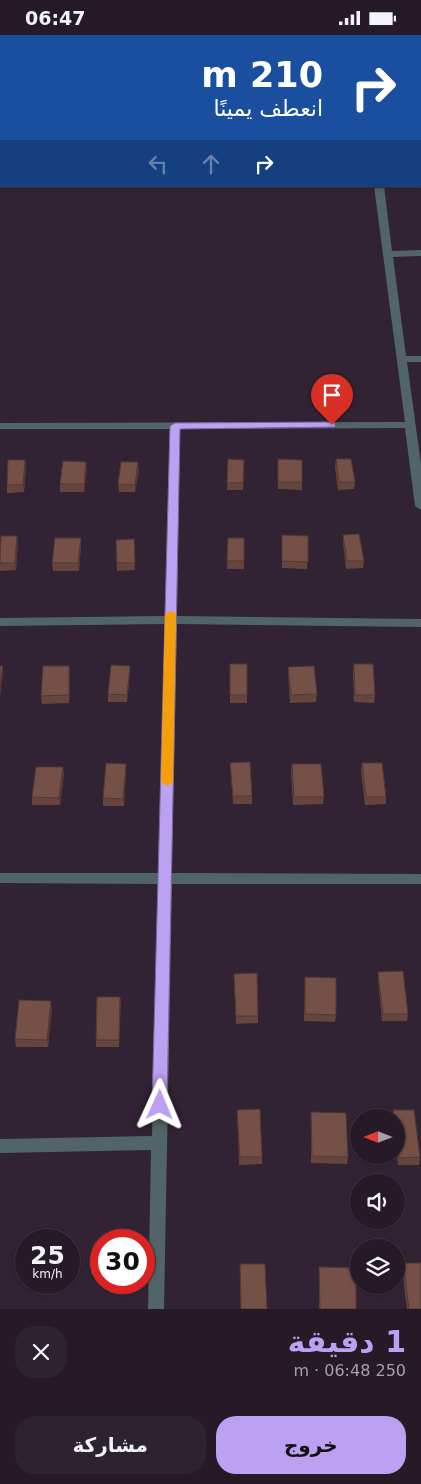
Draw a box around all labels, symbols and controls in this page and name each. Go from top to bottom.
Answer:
text: 06:47 [25,7,85,29]
text: 210 m [201,55,323,95]
icon: right [341,55,406,120]
text: انعطف يمينًا [214,96,323,121]
icon: left [144,150,172,178]
icon: ahead [197,150,225,178]
icon: right [250,150,278,178]
pin [311,374,353,425]
icon: arrive [318,381,346,409]
position arrow [133,1078,185,1130]
north arrow [350,1109,405,1164]
map controls [350,1109,405,1294]
button: sound [350,1174,405,1229]
speed limit sign: 30 [90,1229,155,1294]
button: layers [350,1239,405,1294]
text: 25 [30,1241,65,1270]
text: km/h [32,1267,63,1281]
text: 1 دقيقة [288,1324,406,1359]
button: close [15,1326,67,1378]
text: 250 m · 06:48 [293,1361,406,1380]
button: مشاركة [15,1416,206,1474]
button: خروج [216,1416,406,1474]

